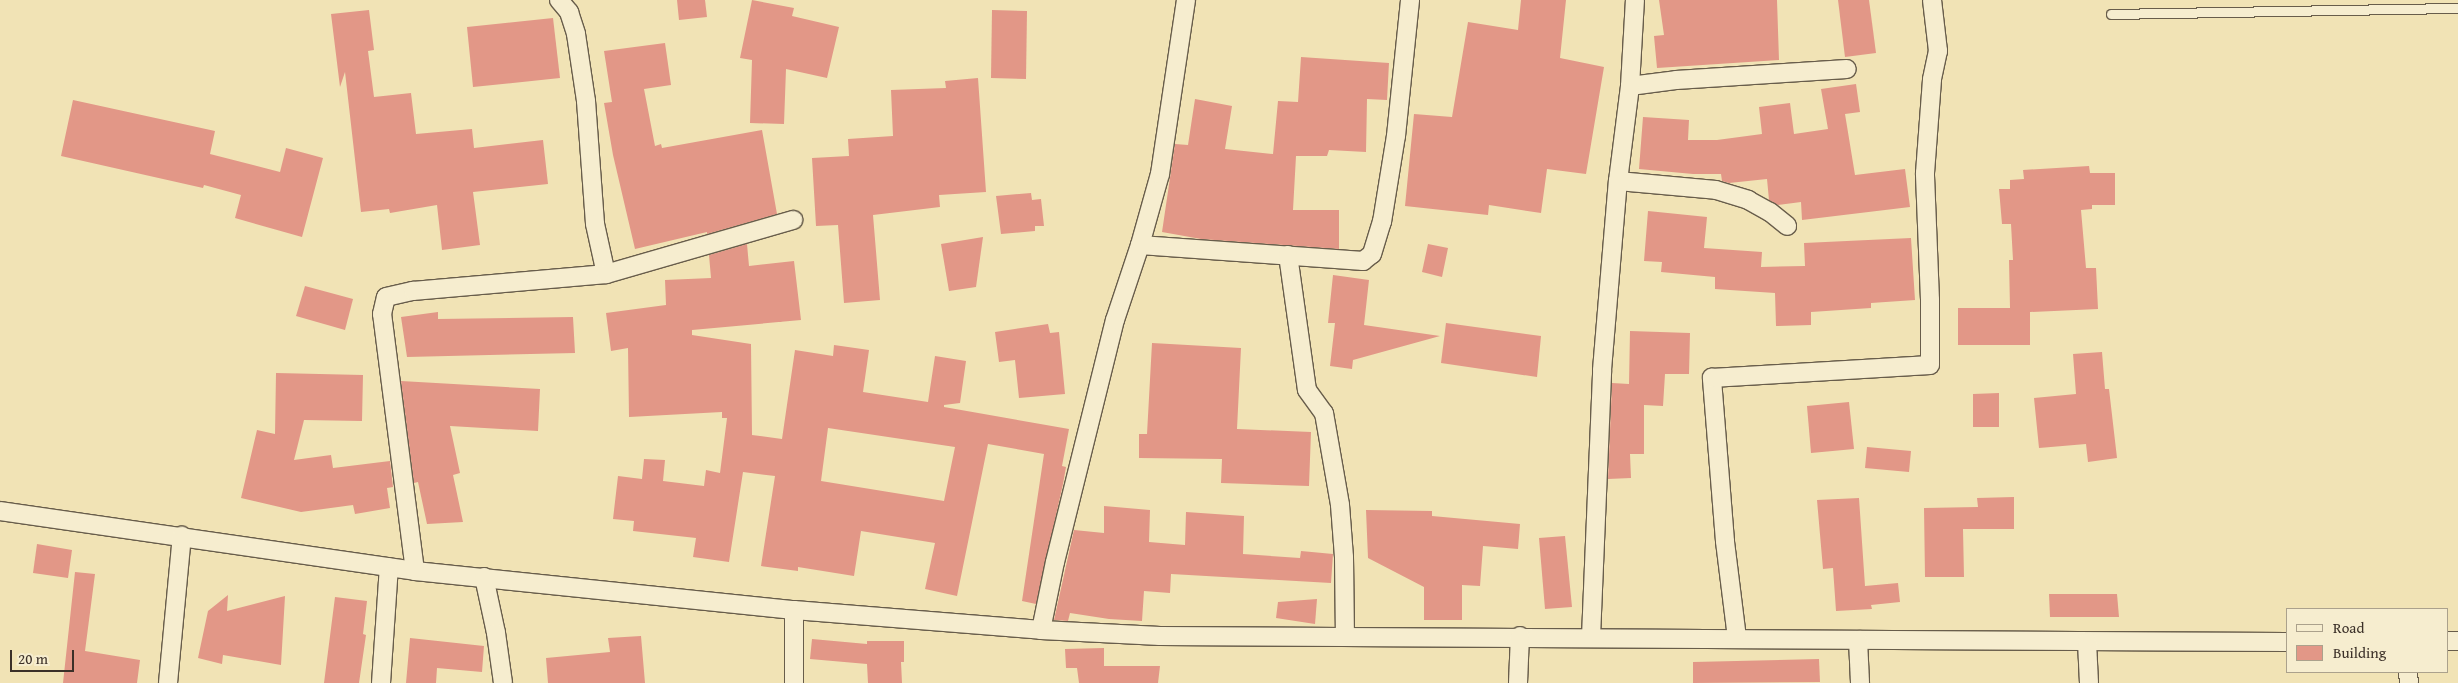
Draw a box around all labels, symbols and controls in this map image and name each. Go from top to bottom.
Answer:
legend [2286,608,2448,673]
text: Road [2333,617,2364,638]
scale bar [12,640,76,672]
text: Building [2333,642,2386,663]
text: 20 m [18,648,48,669]

